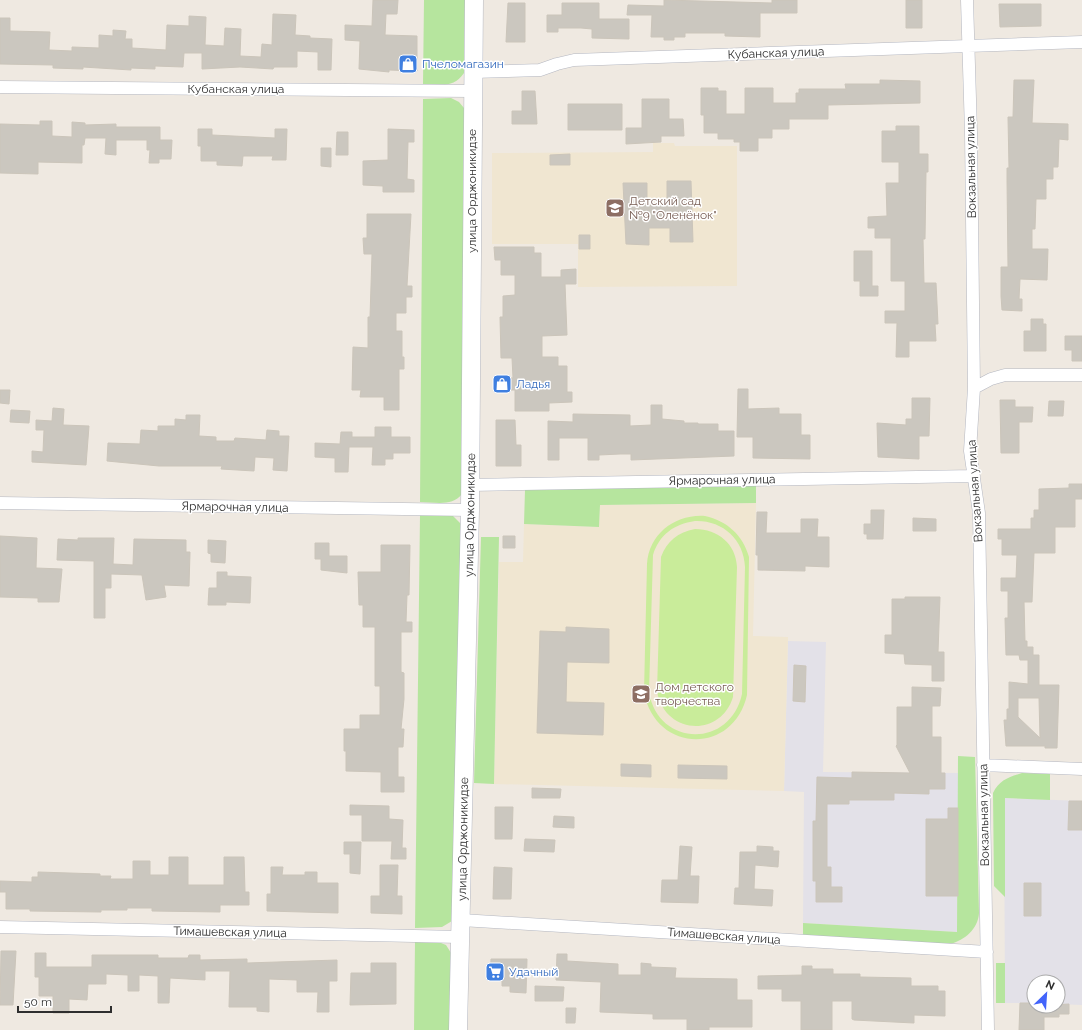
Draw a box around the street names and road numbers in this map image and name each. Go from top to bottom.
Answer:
street label: Кубанская улица [727,44,825,62]
street label: Кубанская улица [188,82,284,96]
street label: Вокзальная улица [963,116,979,218]
street label: улица Орджоникидзе [465,129,479,253]
street label: Вокзальная улица [964,439,986,543]
street label: улица Орджоникидзе [462,453,478,577]
street label: Ярмарочная улица [668,472,776,488]
street label: Ярмарочная улица [181,499,289,515]
street label: Вокзальная улица [976,764,992,866]
street label: улица Орджоникидзе [455,777,471,901]
street label: Тимашевская улица [173,924,287,940]
street label: Тимашевская улица [667,925,781,947]

